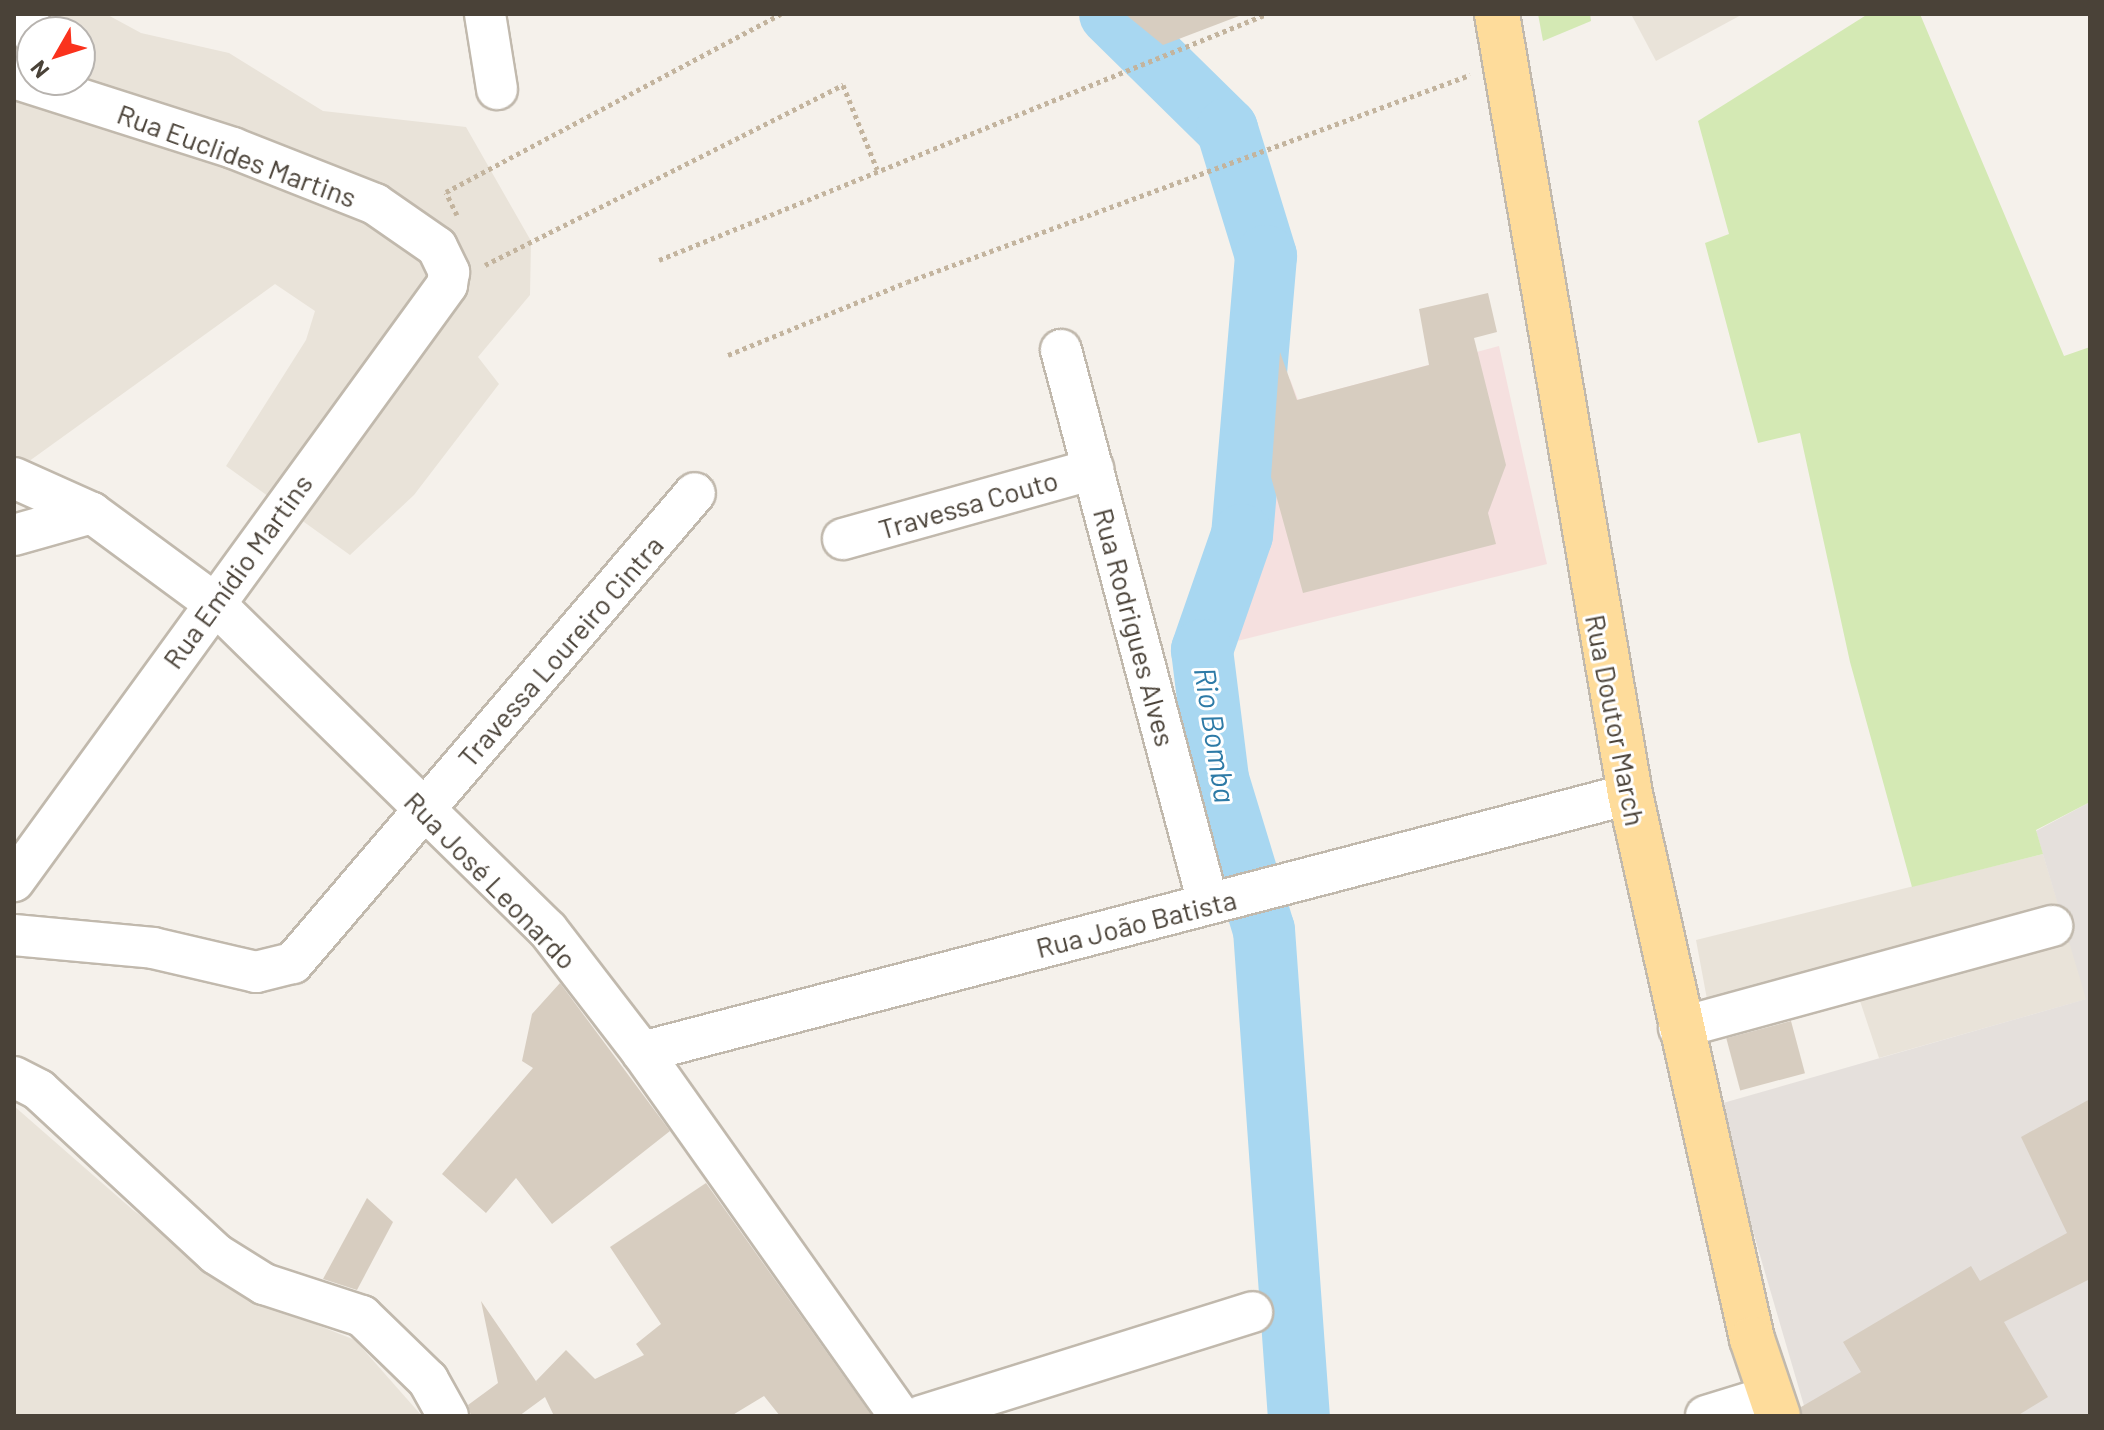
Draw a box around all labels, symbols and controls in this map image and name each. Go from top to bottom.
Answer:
north arrow [16,16,96,96]
text: N [24,56,54,84]
street label: Rua Euclides Martins [113,96,361,214]
street label: Travessa Couto [874,462,1062,546]
street label: Rua Emídio Martins [155,467,319,675]
street label: Rua Rodrigues Alves [1087,504,1183,750]
street label: Travessa Loureiro Cintra [450,528,670,774]
street label: Rua Doutor March [1579,612,1653,828]
water label: Rio Bomba [1188,665,1244,805]
street label: Rua José Leonardo [398,784,584,976]
street label: Rua João Batista [1032,882,1240,964]

